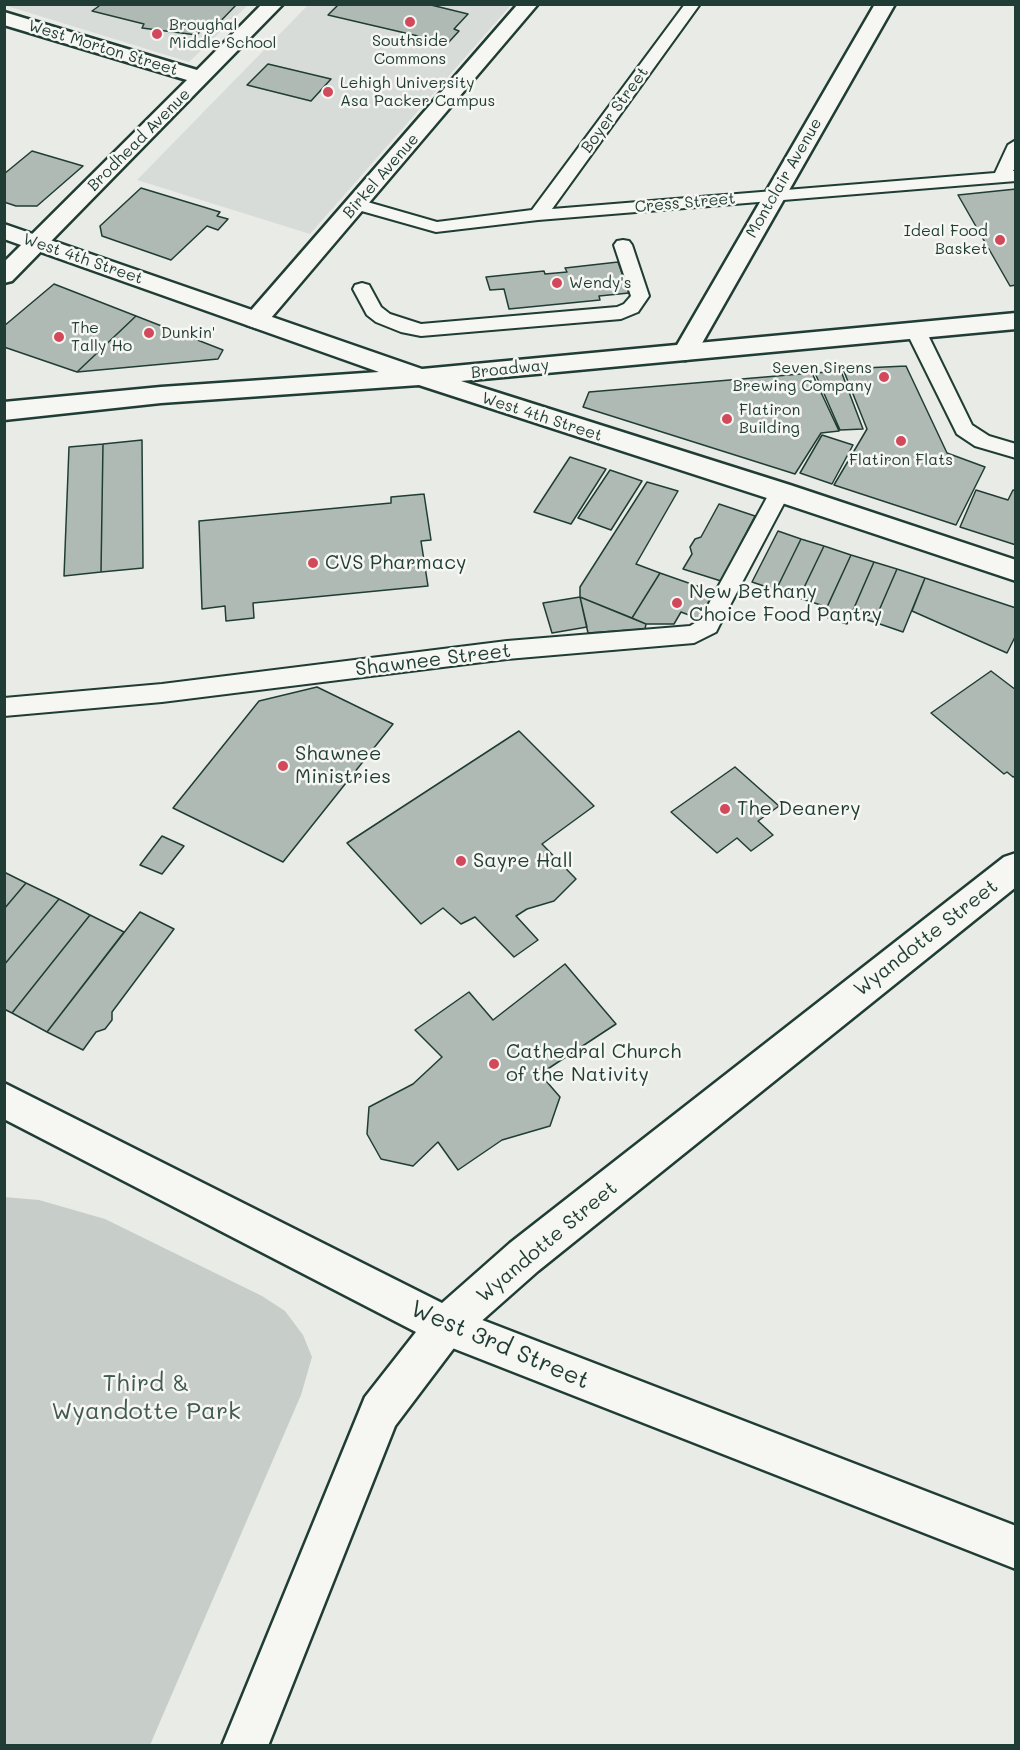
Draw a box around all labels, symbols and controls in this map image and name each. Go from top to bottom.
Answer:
place label: Broughal Middle School [169,15,276,53]
marker: Southside Commons [403,15,417,29]
street label: West Morton Street [26,16,180,80]
marker: Broughal Middle School [150,27,164,41]
place label: Southside Commons [372,31,448,69]
street label: Boyer Street [577,63,653,157]
place label: Lehigh University Asa Packer Campus [340,73,495,111]
street label: Brodhead Avenue [84,85,194,195]
marker: Lehigh University Asa Packer Campus [321,85,335,99]
street label: Montclair Avenue [742,115,826,241]
street label: Birkel Avenue [339,130,423,222]
street label: Cress Street [634,189,736,217]
place label: Ideal Food Basket [904,221,988,259]
street label: West 4th Street [21,230,145,288]
marker: Ideal Food Basket [993,233,1007,247]
place label: Wendy's [569,273,632,293]
marker: Wendy's [550,276,564,290]
place label: The Tally Ho [71,318,132,356]
place label: Dunkin' [161,323,215,343]
marker: Dunkin' [142,326,156,340]
marker: The Tally Ho [52,330,66,344]
street label: Broadway [470,355,550,383]
place label: Seven Sirens Brewing Company [733,358,872,396]
marker: Seven Sirens Brewing Company [877,370,891,384]
street label: West 4th Street [479,388,605,446]
place label: Flatiron Building [739,400,800,438]
marker: Flatiron Building [720,412,734,426]
marker: Flatiron Flats [894,434,908,448]
place label: Flatiron Flats [849,450,953,470]
place label: CVS Pharmacy [325,551,466,575]
marker: CVS Pharmacy [306,556,320,570]
place label: New Bethany Choice Food Pantry [689,580,882,627]
marker: New Bethany Choice Food Pantry [670,596,684,610]
street label: Shawnee Street [354,639,512,681]
place label: Shawnee Ministries [295,742,391,789]
marker: Shawnee Ministries [276,759,290,773]
place label: The Deanery [737,797,861,821]
marker: The Deanery [718,802,732,816]
place label: Sayre Hall [473,849,573,873]
marker: Sayre Hall [454,854,468,868]
street label: Wyandotte Street [849,874,1003,1002]
place label: Cathedral Church of the Nativity [506,1040,681,1087]
marker: Cathedral Church of the Nativity [487,1057,501,1071]
street label: Wyandotte Street [472,1176,622,1308]
street label: West 3rd Street [406,1294,594,1396]
park label: Third & Wyandotte Park [51,1370,241,1426]

